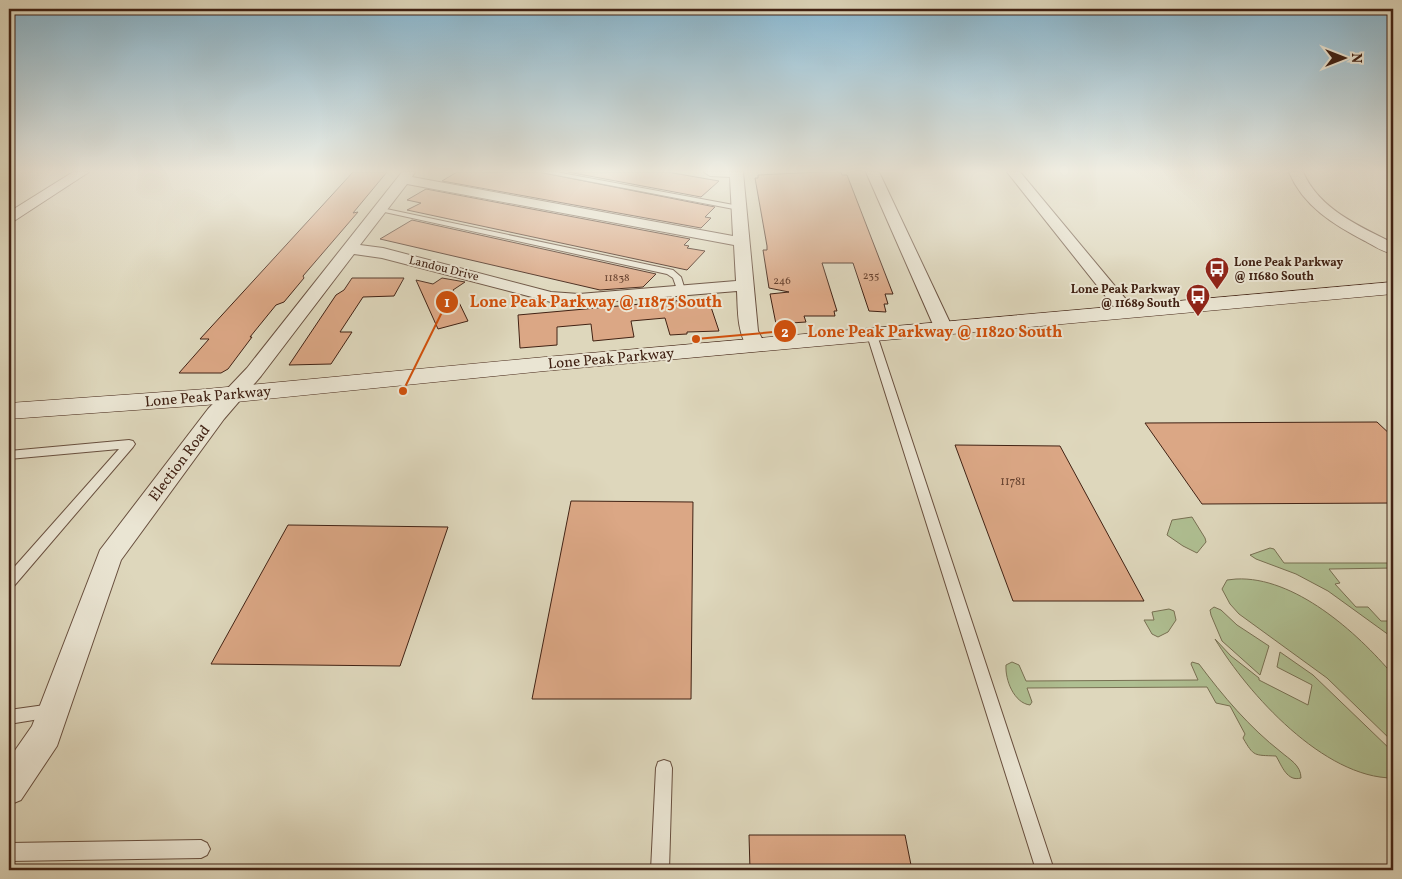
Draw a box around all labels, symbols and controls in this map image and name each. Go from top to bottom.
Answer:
north arrow [1320,32,1370,82]
text: N [1346,53,1365,63]
street label: Landou Drive [407,253,481,285]
place label: Lone Peak Parkway @ 11680 South [1234,255,1344,285]
bus stop icon: Lone Peak Parkway @ 11680 South [1204,256,1230,290]
house number: 235 [863,269,879,284]
house number: 11838 [604,271,630,286]
house number: 246 [773,274,791,289]
place label: Lone Peak Parkway @ 11689 South [1071,282,1180,312]
bus stop icon: Lone Peak Parkway @ 11689 South [1185,283,1211,317]
callout: Lone Peak Parkway @ 11875 South [435,286,732,317]
text: Lone Peak Parkway @ 11875 South [470,292,722,314]
text: 1 [444,293,450,314]
callout: Lone Peak Parkway @ 11820 South [773,316,1073,347]
text: Lone Peak Parkway @ 11820 South [808,322,1062,344]
text: 2 [781,323,789,344]
street label: Lone Peak Parkway [547,343,675,375]
street label: Lone Peak Parkway [144,381,272,413]
street label: Election Road [144,421,216,507]
house number: 11781 [1000,474,1026,490]

